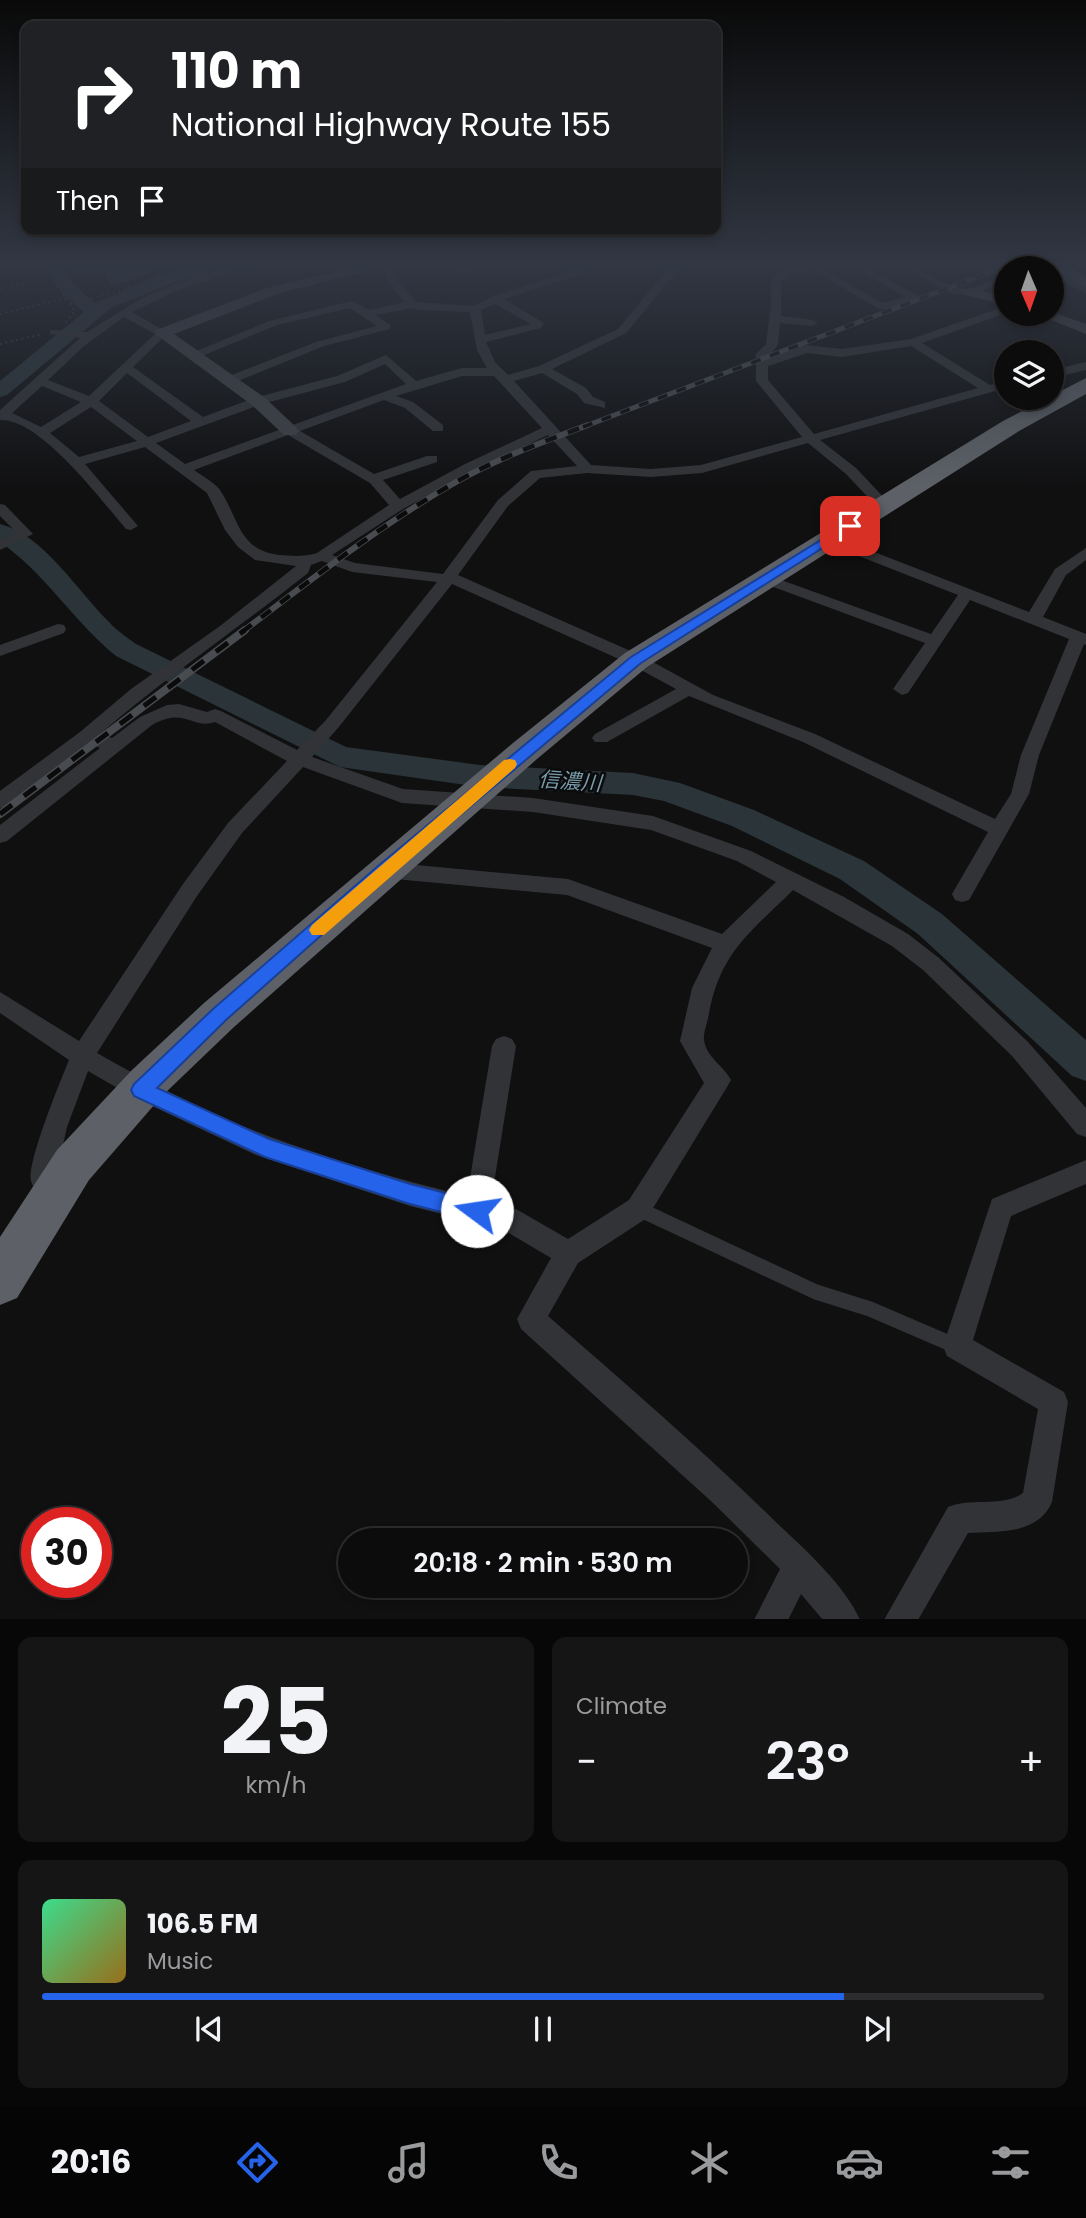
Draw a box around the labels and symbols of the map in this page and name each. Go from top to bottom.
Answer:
north arrow [994,256,1064,326]
pin [820,496,880,556]
water label: 信濃川 [538,764,604,798]
position arrow [440,1174,514,1248]
speed limit sign: 30 [21,1507,112,1598]

